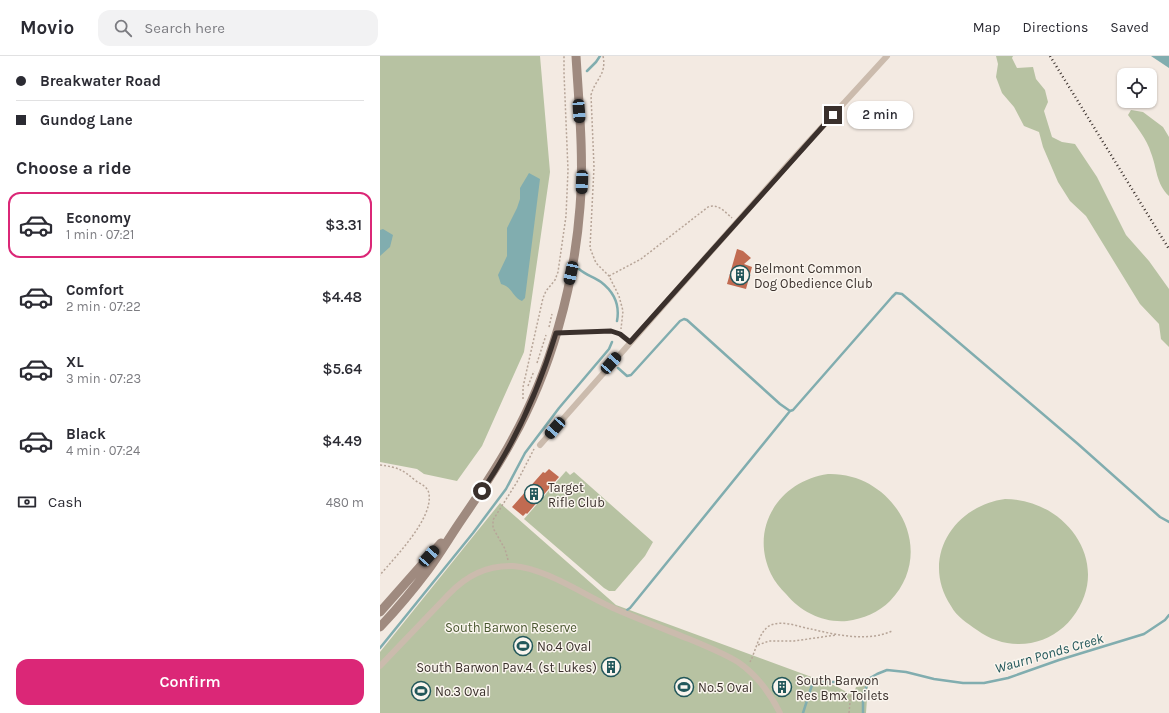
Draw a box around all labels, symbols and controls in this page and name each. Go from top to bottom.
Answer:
search box [98,10,378,46]
text: Movio [20,17,74,39]
icon: search [112,17,134,39]
text: Search here [144,19,225,37]
text: Map [973,19,1001,36]
text: Directions [1023,19,1088,36]
text: Saved [1110,19,1149,36]
map controls [1117,68,1157,108]
button: locate [1117,68,1157,108]
text: Breakwater Road [40,72,161,90]
car [572,99,586,123]
callout: 2 min [847,101,913,129]
route end [824,106,842,124]
text: 2 min [862,107,898,122]
text: Gundog Lane [40,111,133,129]
text: Choose a ride [16,157,131,179]
car [576,170,588,194]
icon: car [18,207,54,243]
text: Economy [66,209,131,227]
text: $3.31 [325,216,362,234]
text: 1 min · 07:21 [66,227,134,242]
car [563,260,579,286]
place label: Belmont Common Dog Obedience Club [754,261,873,291]
building icon: Belmont Common Dog Obedience Club [729,264,751,286]
icon: car [18,279,54,315]
text: Comfort [66,281,124,299]
text: $4.48 [322,288,362,306]
text: 2 min · 07:22 [66,299,141,314]
car [599,350,623,376]
icon: car [18,351,54,387]
text: XL [66,353,84,371]
text: $5.64 [322,360,362,378]
text: 3 min · 07:23 [66,371,141,386]
car [543,415,567,441]
icon: car [18,423,54,459]
text: Black [66,425,106,443]
text: $4.49 [322,432,362,450]
text: 4 min · 07:24 [66,443,140,458]
place label: Target Rifle Club [548,480,605,510]
route start [473,482,491,500]
building icon: Target Rifle Club [523,483,545,505]
icon: cash [16,491,38,513]
text: Cash [48,493,82,511]
text: 480 m [326,495,364,510]
car [417,543,441,569]
park label: South Barwon Reserve [445,620,577,635]
water label: Waurn Ponds Creek [993,630,1106,677]
sports icon: No.4 Oval [512,635,534,657]
place label: No.4 Oval [537,639,591,654]
building icon: South Barwon Pav.4. (st Lukes) [600,656,622,678]
button: Confirm [16,659,364,705]
place label: South Barwon Pav.4. (st Lukes) [416,660,597,675]
place label: South Barwon Res Bmx Toilets [796,673,889,703]
sports icon: No.5 Oval [673,676,695,698]
building icon: South Barwon Res Bmx Toilets [771,676,793,698]
sports icon: No.3 Oval [410,680,432,702]
place label: No.5 Oval [698,680,752,695]
place label: No.3 Oval [435,684,490,699]

